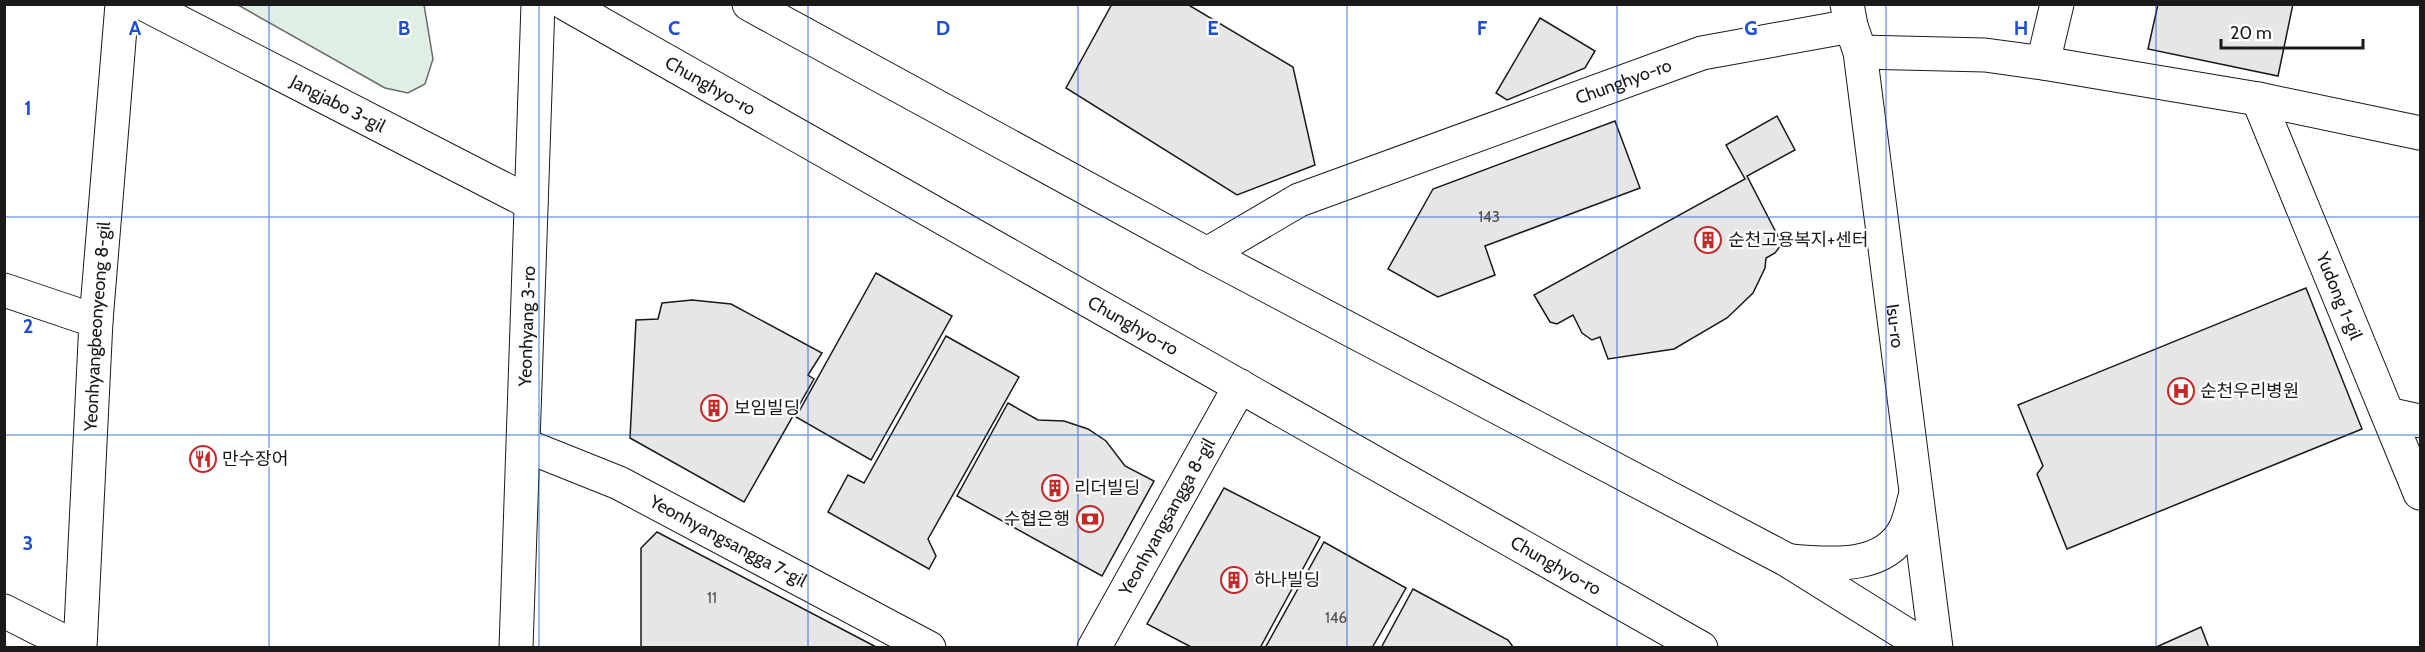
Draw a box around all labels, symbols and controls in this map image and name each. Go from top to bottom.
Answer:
scale bar [2221,12,2364,50]
text: A [129,16,142,40]
text: B [398,16,410,40]
text: C [668,16,680,40]
text: D [936,16,950,40]
text: E [1207,16,1219,40]
text: F [1477,16,1488,40]
text: G [1744,16,1758,40]
text: H [2014,16,2028,40]
text: 20 m [2230,22,2272,44]
street label: Chunghyo-ro [661,52,760,120]
street label: Chunghyo-ro [1572,54,1675,109]
street label: Jangjabo 3-gil [286,70,390,138]
text: 1 [24,96,32,120]
house number: 143 [1478,208,1500,226]
street label: Yeonhyangbeonyeong 8-gil [80,220,115,433]
building icon: 순천고용복지+센터 [1693,225,1723,255]
place label: 순천고용복지+센터 [1728,229,1868,251]
street label: Yudong 1-gil [2311,248,2367,344]
street label: Yeonhyang 3-ro [514,265,540,388]
street label: Chunghyo-ro [1084,291,1182,360]
street label: Isu-ro [1881,303,1909,349]
text: 2 [23,314,33,338]
hospital icon: 순천우리병원 [2166,376,2196,406]
place label: 순천우리병원 [2200,380,2299,402]
building icon: 보임빌딩 [699,393,729,423]
place label: 보임빌딩 [734,397,800,419]
street label: Yeonhyangsangga 8-gil [1114,434,1220,600]
restaurant icon: 만수장어 [188,444,218,474]
place label: 만수장어 [222,448,288,470]
building icon: 리더빌딩 [1040,473,1070,503]
place label: 리더빌딩 [1074,477,1140,499]
street label: Yeonhyangsangga 7-gil [645,490,811,592]
bank icon: 수협은행 [1075,504,1105,534]
place label: 수협은행 [1004,508,1070,530]
text: 3 [23,531,33,555]
street label: Chunghyo-ro [1507,531,1605,600]
building icon: 하나빌딩 [1219,565,1249,595]
place label: 하나빌딩 [1254,569,1320,591]
house number: 11 [707,589,717,607]
house number: 146 [1325,609,1347,627]

